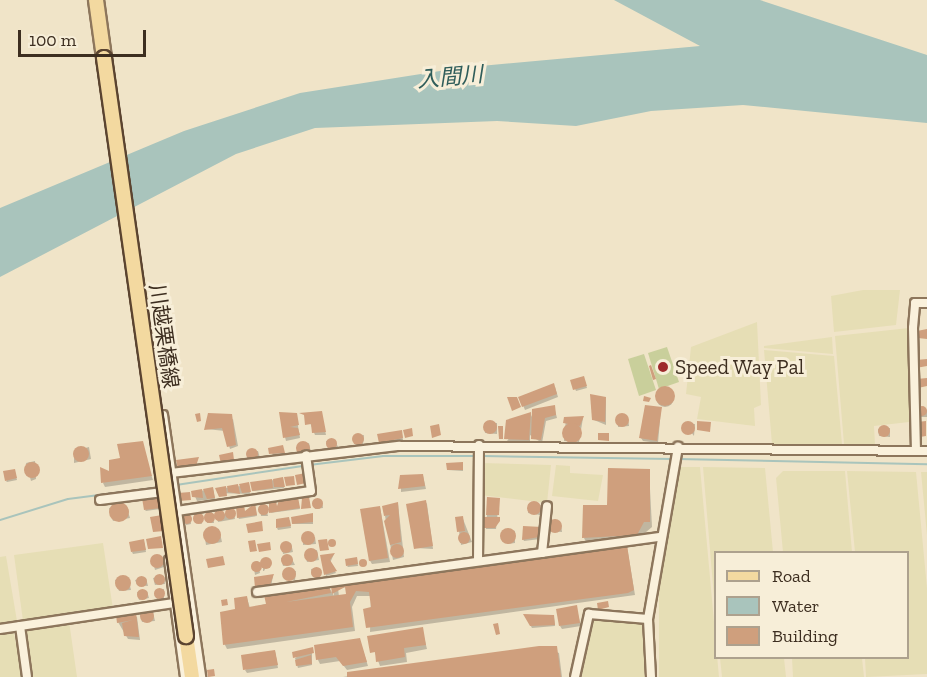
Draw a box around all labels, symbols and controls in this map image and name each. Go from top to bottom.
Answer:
scale bar [21,18,148,56]
text: 100 m [29,29,76,51]
water label: 入間川 [416,61,484,93]
street label: 川越栗橋線 [144,282,184,390]
place label: Speed Way Pal [675,354,805,380]
marker: Speed Way Pal [656,360,670,374]
legend [714,551,909,659]
text: Road [772,565,811,587]
text: Water [772,595,819,617]
text: Building [772,625,838,647]

